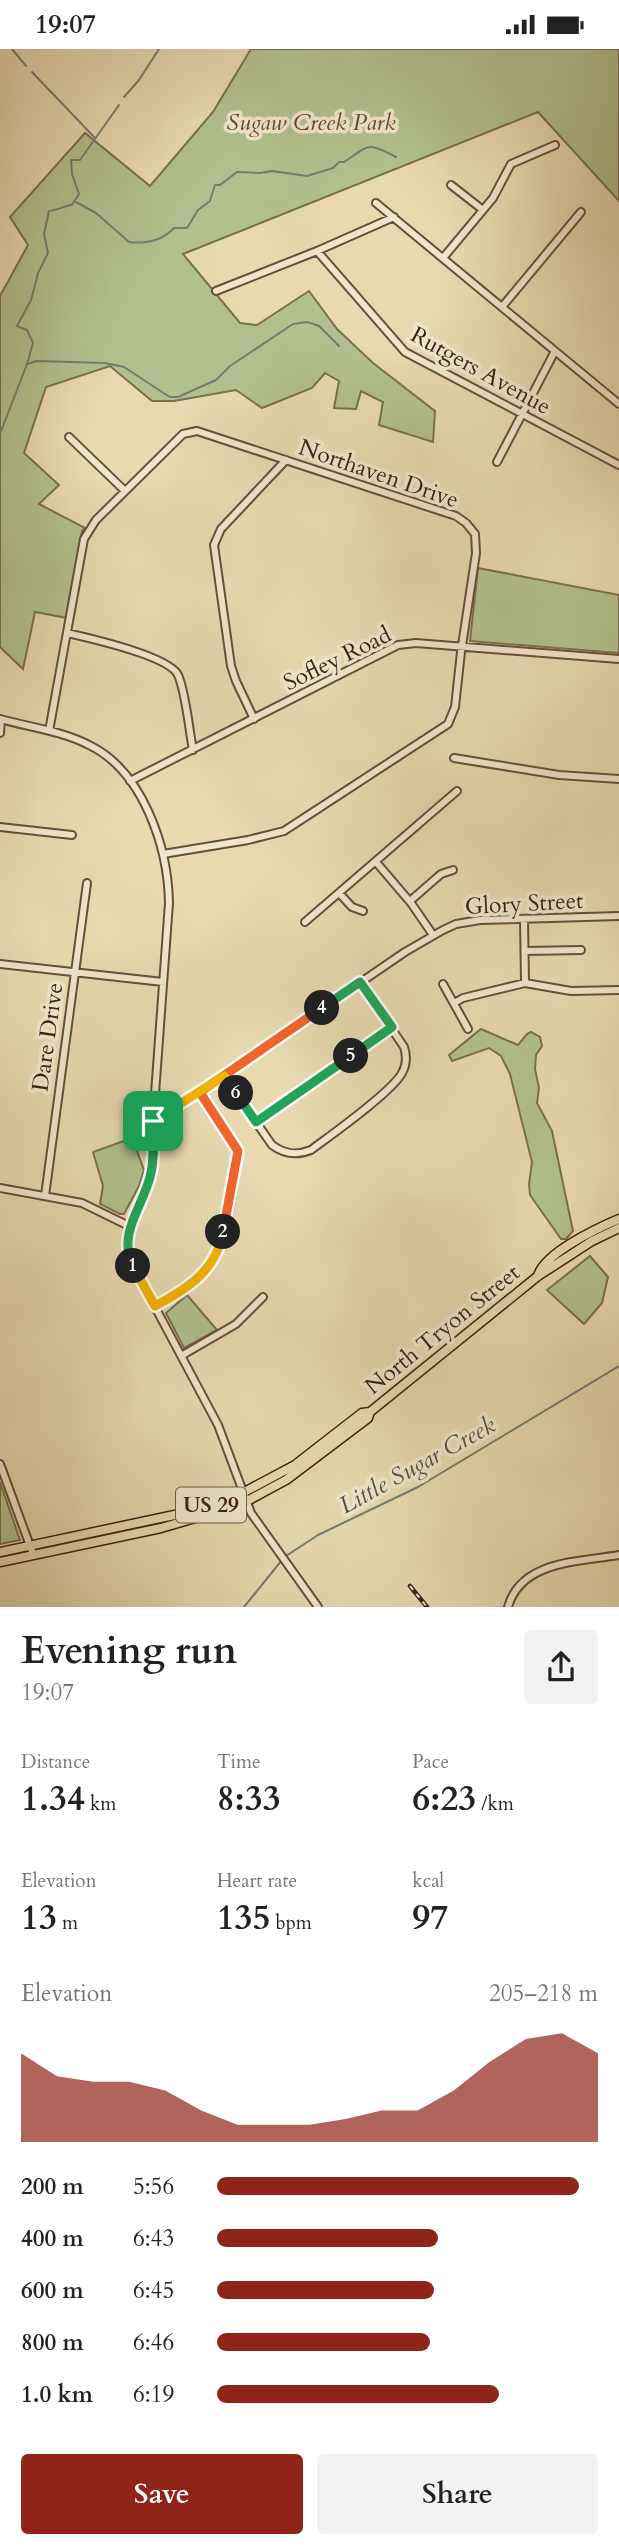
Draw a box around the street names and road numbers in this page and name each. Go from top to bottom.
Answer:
street label: Rutgers Avenue [405,319,556,422]
street label: Northaven Drive [295,432,463,515]
street label: Sofley Road [278,619,397,698]
street label: Glory Street [464,885,584,922]
street label: Dare Drive [25,981,70,1093]
street label: North Tryon Street [358,1257,526,1402]
road number: US 29 [176,1487,246,1523]

